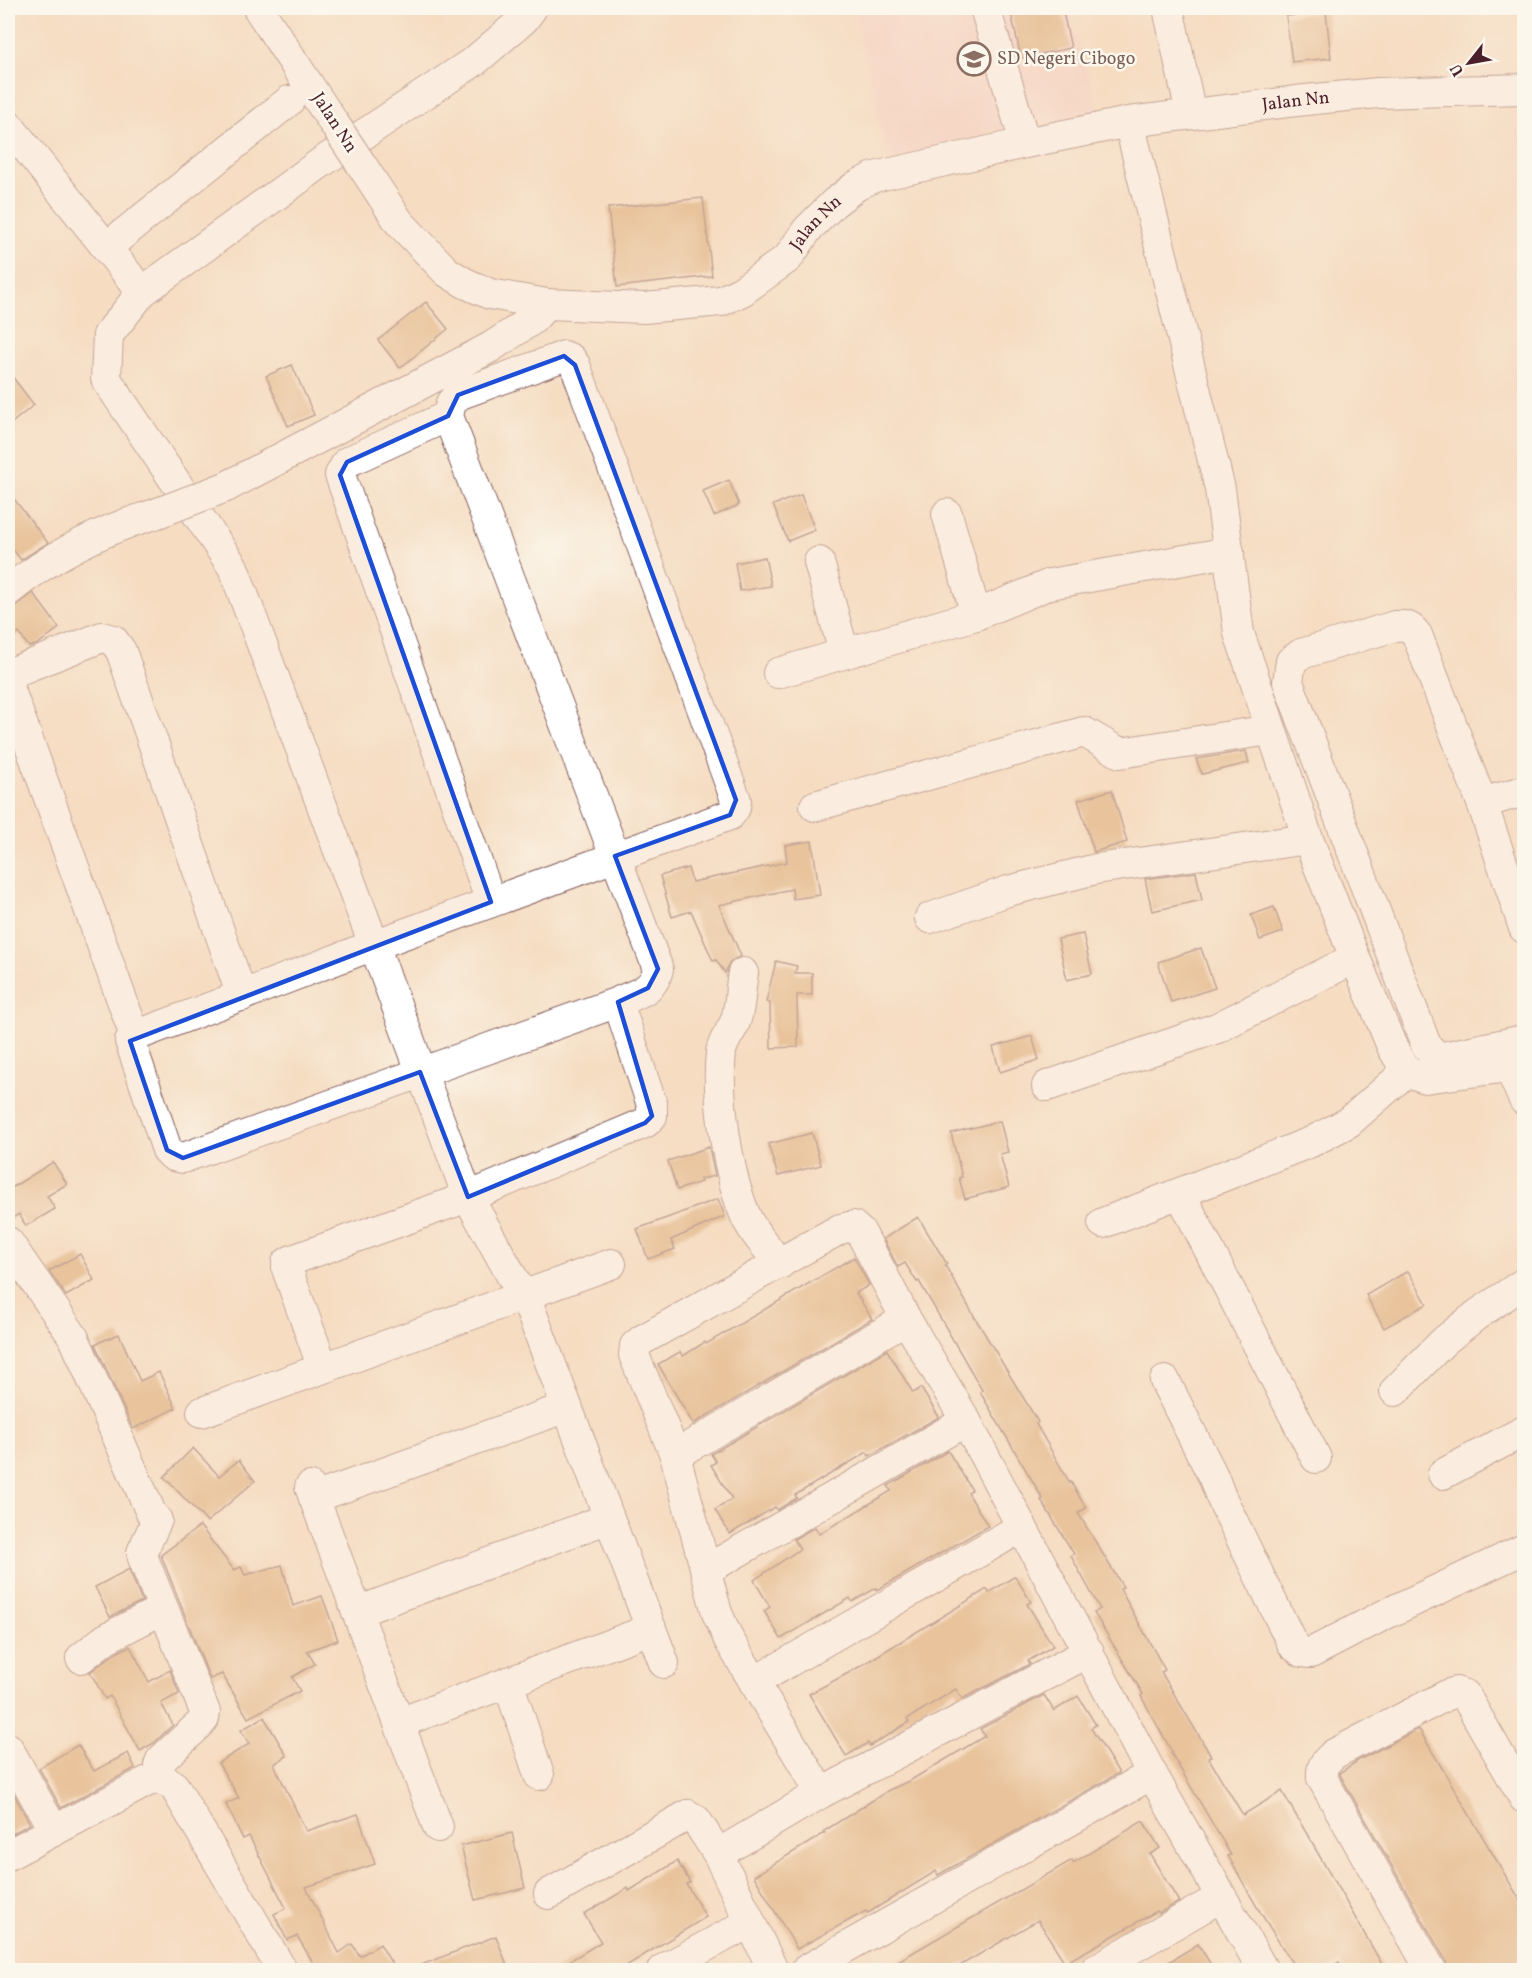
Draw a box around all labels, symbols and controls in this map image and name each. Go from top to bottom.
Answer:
north arrow [1439,33,1499,93]
school or university icon: SD Negeri Cibogo [956,41,992,77]
place label: SD Negeri Cibogo [997,47,1135,72]
text: U [1446,59,1470,80]
street label: Jalan Nn [1261,85,1331,118]
street label: Jalan Nn [305,88,363,158]
street label: Jalan Nn [784,189,847,256]

